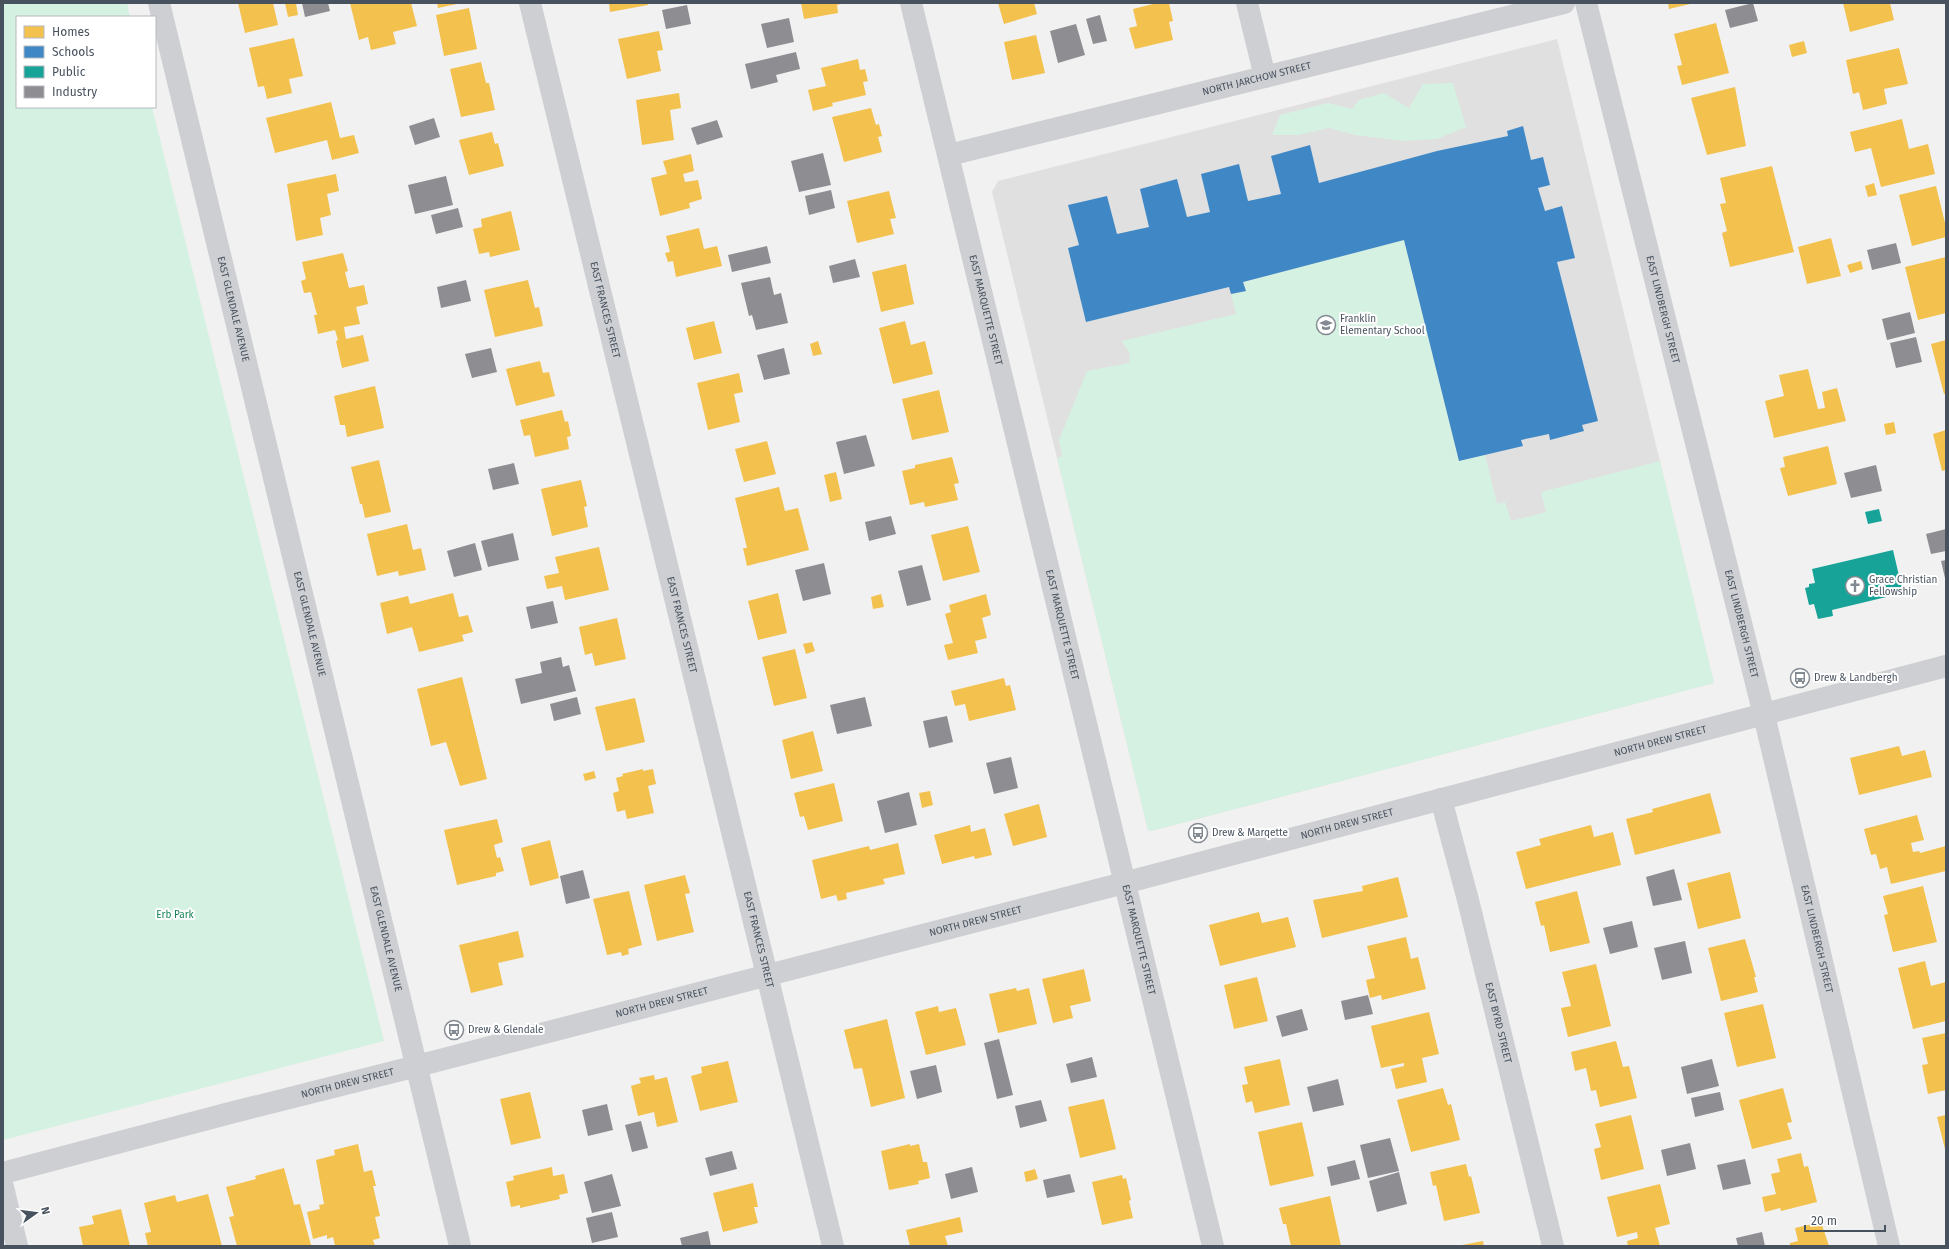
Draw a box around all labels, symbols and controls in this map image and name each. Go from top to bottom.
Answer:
legend [16,16,156,108]
text: Homes [52,25,90,39]
text: Schools [52,45,95,59]
street label: NORTH JARCHOW STREET [1201,60,1313,98]
text: Public [52,65,86,79]
text: Industry [52,85,97,99]
street label: EAST MARQUETTE STREET [966,254,1005,367]
street label: EAST LINDBERGH STREET [1643,254,1682,366]
street label: EAST GLENDALE AVENUE [215,255,252,363]
street label: EAST FRANCES STREET [587,260,623,360]
place label: Franklin Elementary School [1340,313,1425,337]
school or university icon: Franklin Elementary School [1315,314,1337,336]
street label: EAST MARQUETTE STREET [1043,568,1081,682]
street label: EAST LINDBERGH STREET [1722,569,1761,680]
street label: EAST GLENDALE AVENUE [291,570,328,678]
place label: Grace Christian Fellowship [1869,574,1937,598]
street label: EAST FRANCES STREET [664,575,699,675]
church icon: Grace Christian Fellowship [1844,575,1866,597]
bus stop icon: Drew & Landbergh [1789,667,1811,689]
place label: Drew & Landbergh [1814,672,1898,684]
street label: NORTH DREW STREET [1613,723,1709,759]
street label: NORTH DREW STREET [1299,806,1396,842]
bus stop icon: Drew & Marqette [1187,822,1209,844]
place label: Drew & Marqette [1212,827,1288,839]
street label: EAST MARQUETTE STREET [1119,883,1158,997]
street label: EAST LINDBERGH STREET [1798,884,1835,995]
street label: EAST GLENDALE AVENUE [367,885,404,993]
street label: EAST FRANCES STREET [741,890,776,990]
street label: NORTH DREW STREET [928,903,1024,939]
park label: Erb Park [156,909,195,921]
street label: EAST BYRD STREET [1482,981,1514,1065]
street label: NORTH DREW STREET [614,985,710,1020]
bus stop icon: Drew & Glendale [443,1019,465,1041]
place label: Drew & Glendale [468,1024,543,1036]
street label: NORTH DREW STREET [300,1066,396,1101]
north arrow [16,1193,56,1233]
text: N [38,1206,52,1216]
scale bar [1805,1207,1885,1233]
text: 20 m [1811,1214,1837,1228]

